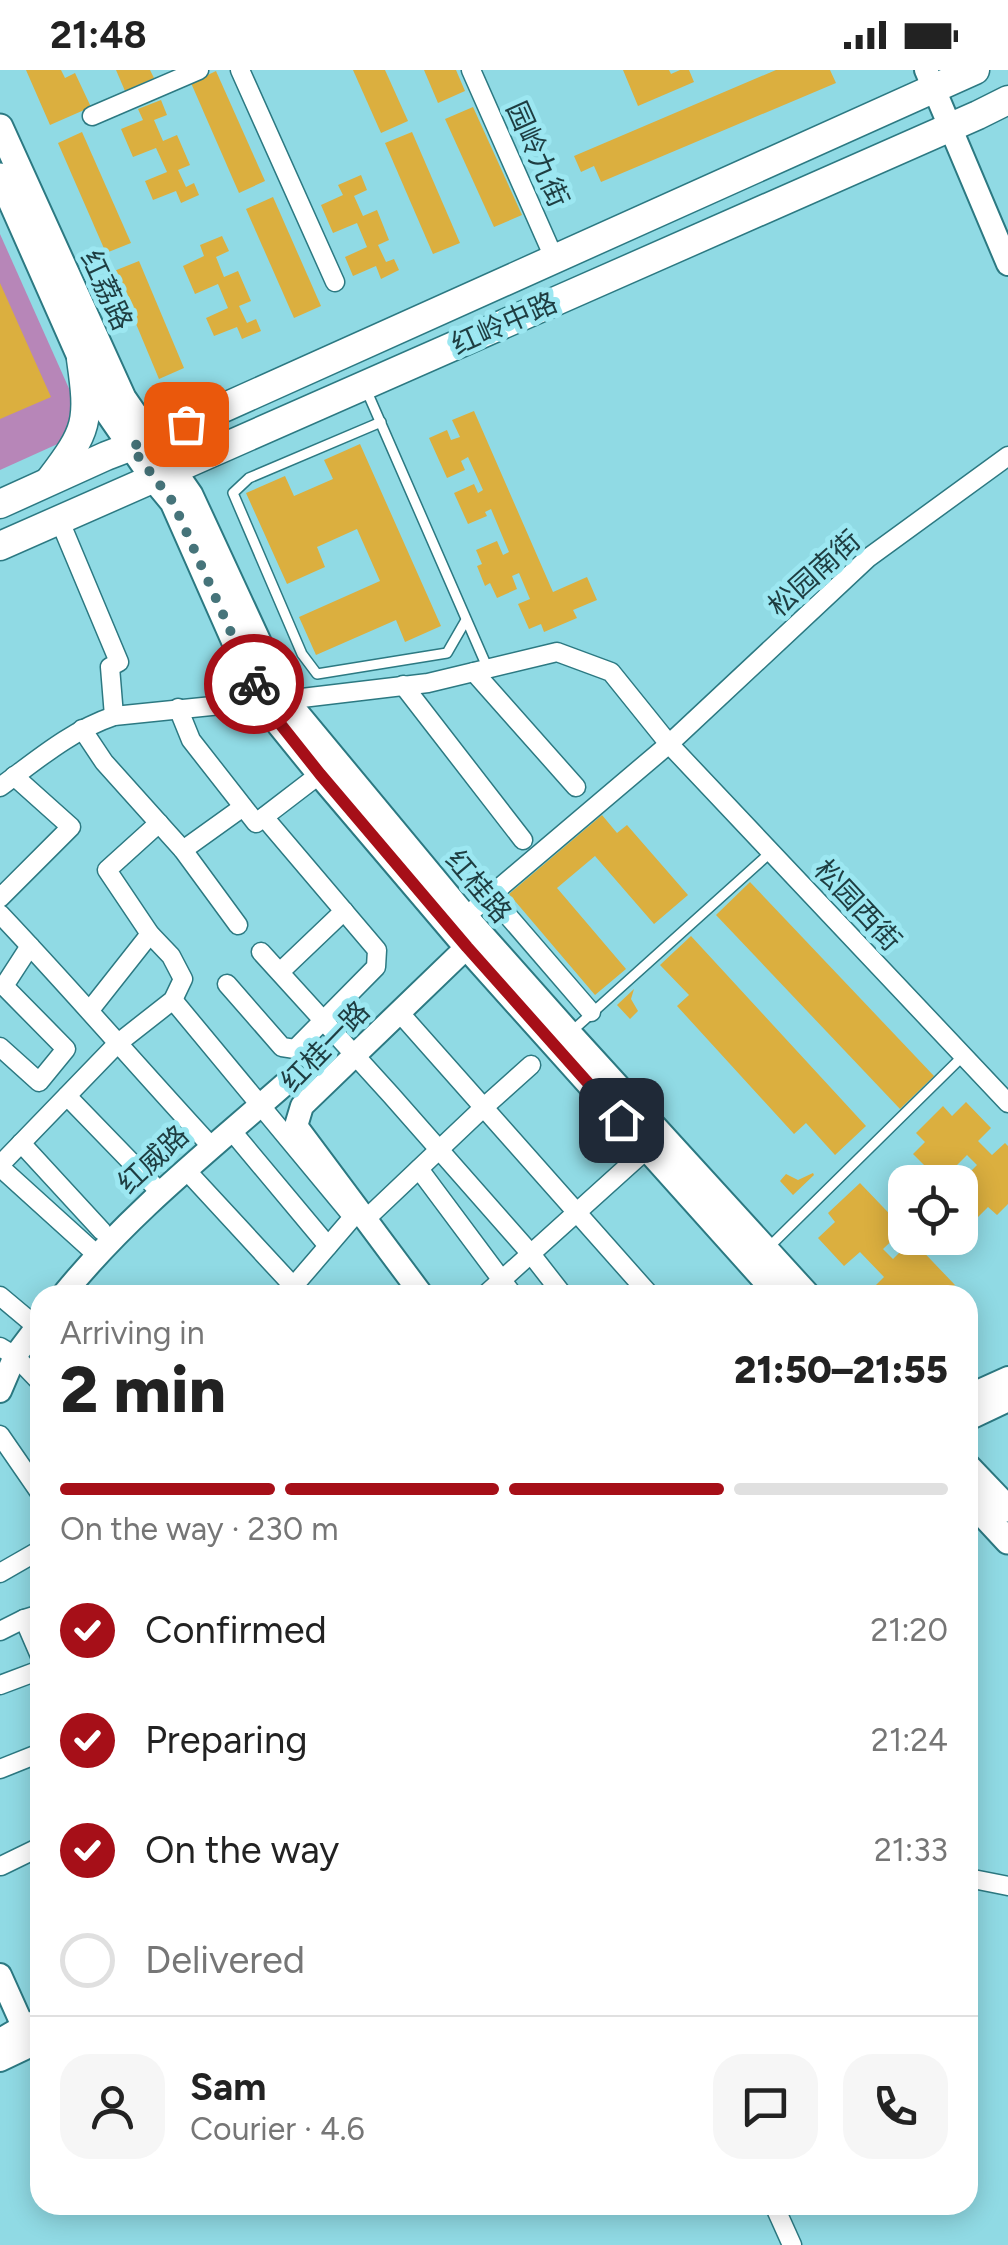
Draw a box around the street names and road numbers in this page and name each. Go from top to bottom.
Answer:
street label: 园岭九街 [500,96,576,212]
street label: 红荔路 [74,245,140,335]
street label: 红岭中路 [446,285,562,361]
street label: 松园南街 [761,523,867,623]
street label: 红桂路 [439,843,519,929]
street label: 松园西街 [807,852,909,958]
street label: 红桂一路 [274,994,376,1098]
street label: 红威路 [111,1118,195,1200]

